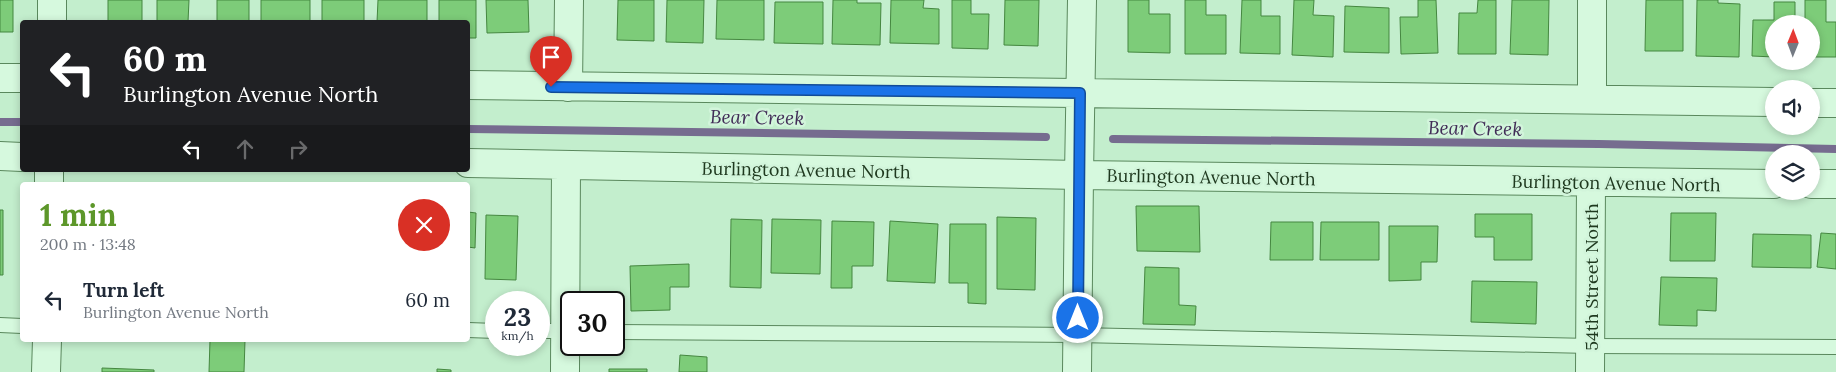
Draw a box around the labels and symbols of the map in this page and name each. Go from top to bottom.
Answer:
north arrow [1765,15,1820,70]
pin [530,36,572,87]
water label: Bear Creek [710,104,805,130]
water label: Bear Creek [1428,115,1523,141]
street label: Burlington Avenue North [701,157,911,183]
street label: Burlington Avenue North [1106,164,1316,190]
street label: Burlington Avenue North [1511,170,1721,196]
street label: 54th Street North [1580,203,1603,351]
speed limit sign: 30 [560,291,625,356]
position arrow [1051,291,1103,343]

